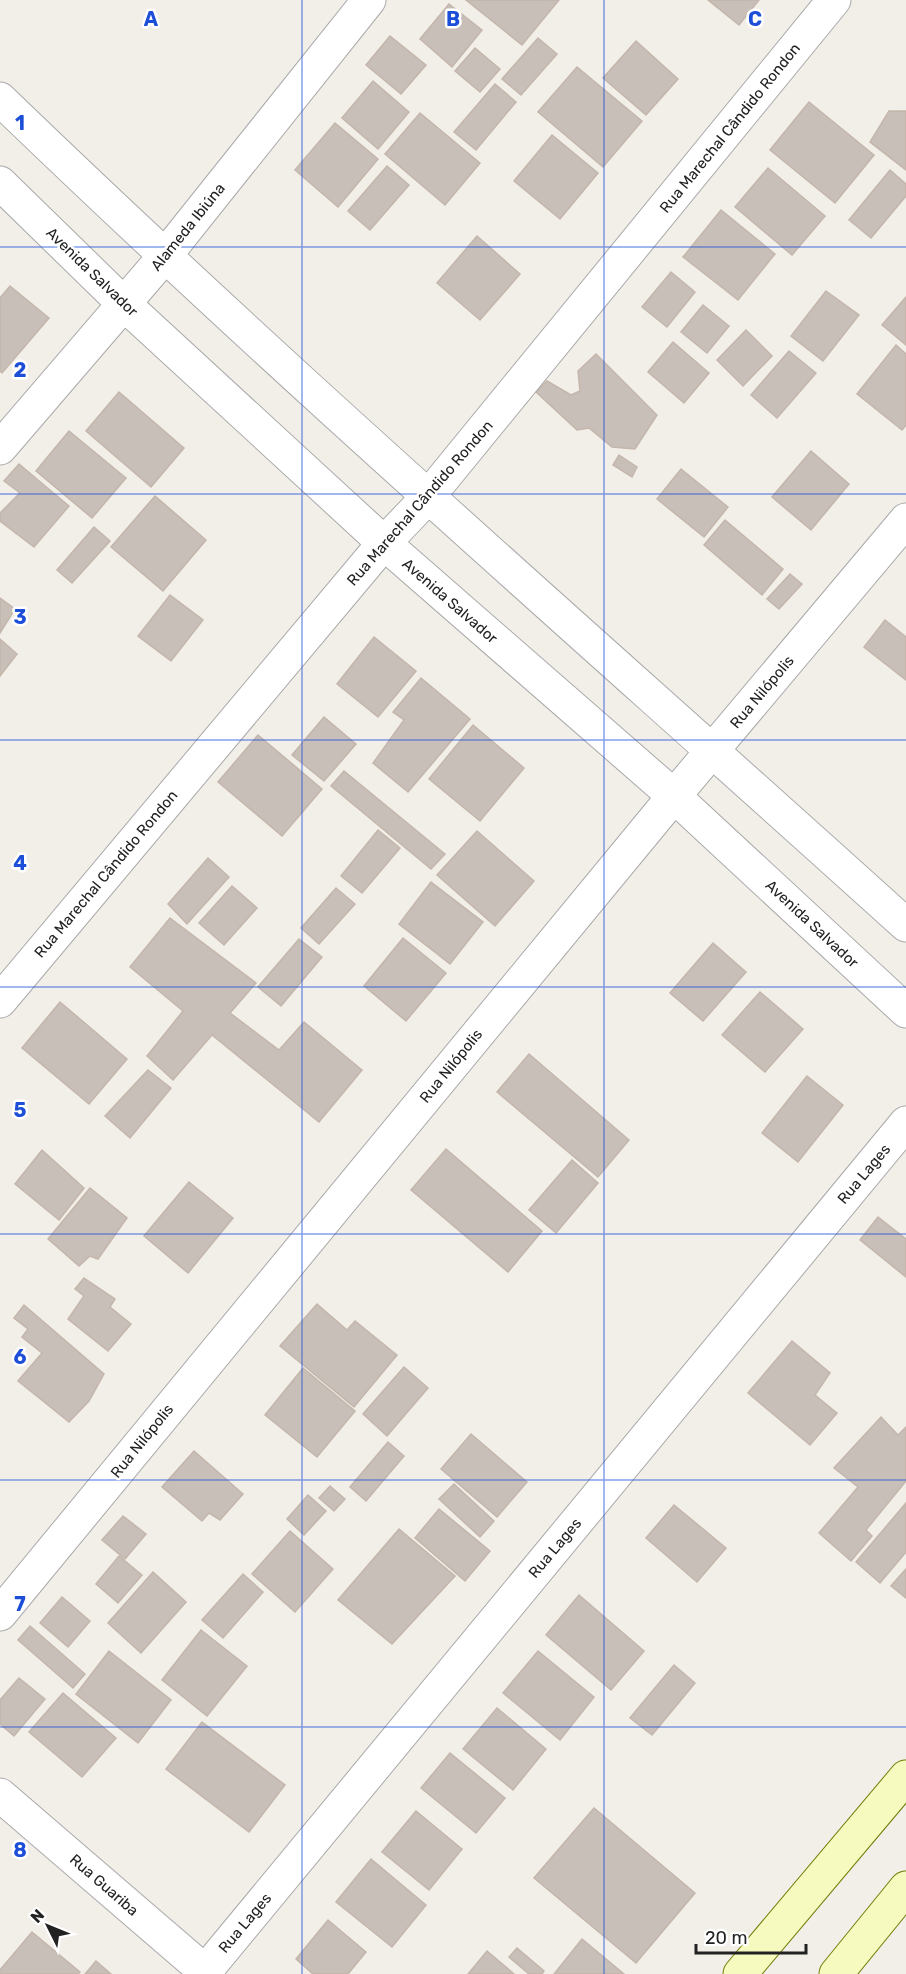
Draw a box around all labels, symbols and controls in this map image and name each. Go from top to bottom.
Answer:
text: A [144,7,159,31]
text: B [446,7,460,31]
text: C [748,7,762,31]
street label: Rua Marechal Cândido Rondon [656,40,804,216]
text: 1 [15,111,25,135]
street label: Alameda Ibiúna [147,180,229,274]
street label: Avenida Salvador [42,224,142,320]
text: 2 [14,358,27,382]
street label: Rua Marechal Cândido Rondon [343,417,497,589]
street label: Avenida Salvador [399,555,502,647]
text: 3 [13,605,27,629]
street label: Rua Nilópolis [726,652,798,732]
street label: Rua Marechal Cândido Rondon [31,787,181,961]
text: 4 [13,851,27,875]
street label: Avenida Salvador [762,876,862,972]
street label: Rua Nilópolis [416,1025,486,1106]
text: 5 [14,1098,27,1122]
street label: Rua Lages [834,1140,894,1208]
text: 6 [13,1345,27,1369]
street label: Rua Nilópolis [107,1400,177,1481]
street label: Rua Lages [525,1514,585,1582]
text: 7 [14,1592,26,1616]
text: 8 [13,1838,27,1862]
street label: Rua Guariba [66,1850,142,1920]
street label: Rua Lages [215,1889,275,1957]
north arrow [18,1896,78,1956]
text: N [27,1905,48,1927]
scale bar [696,1917,806,1955]
text: 20 m [705,1927,747,1949]

